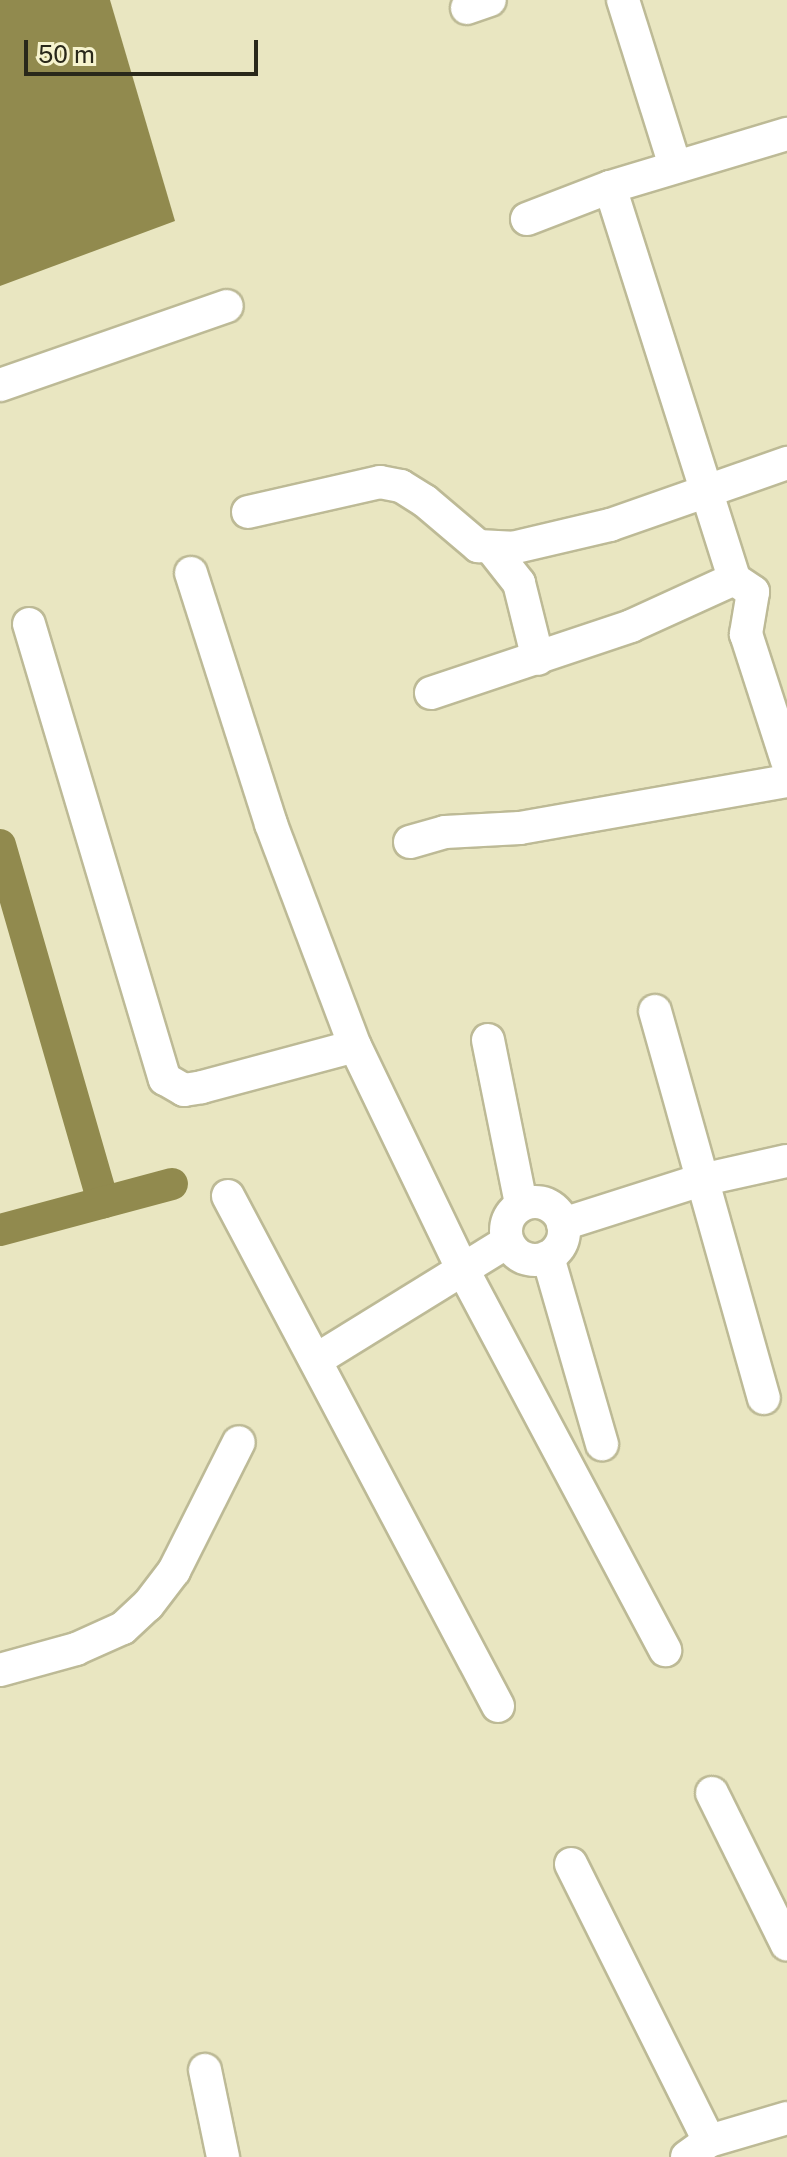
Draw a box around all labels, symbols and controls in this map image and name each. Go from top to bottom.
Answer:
scale bar [28,24,262,74]
text: 50 m [38,40,95,68]

